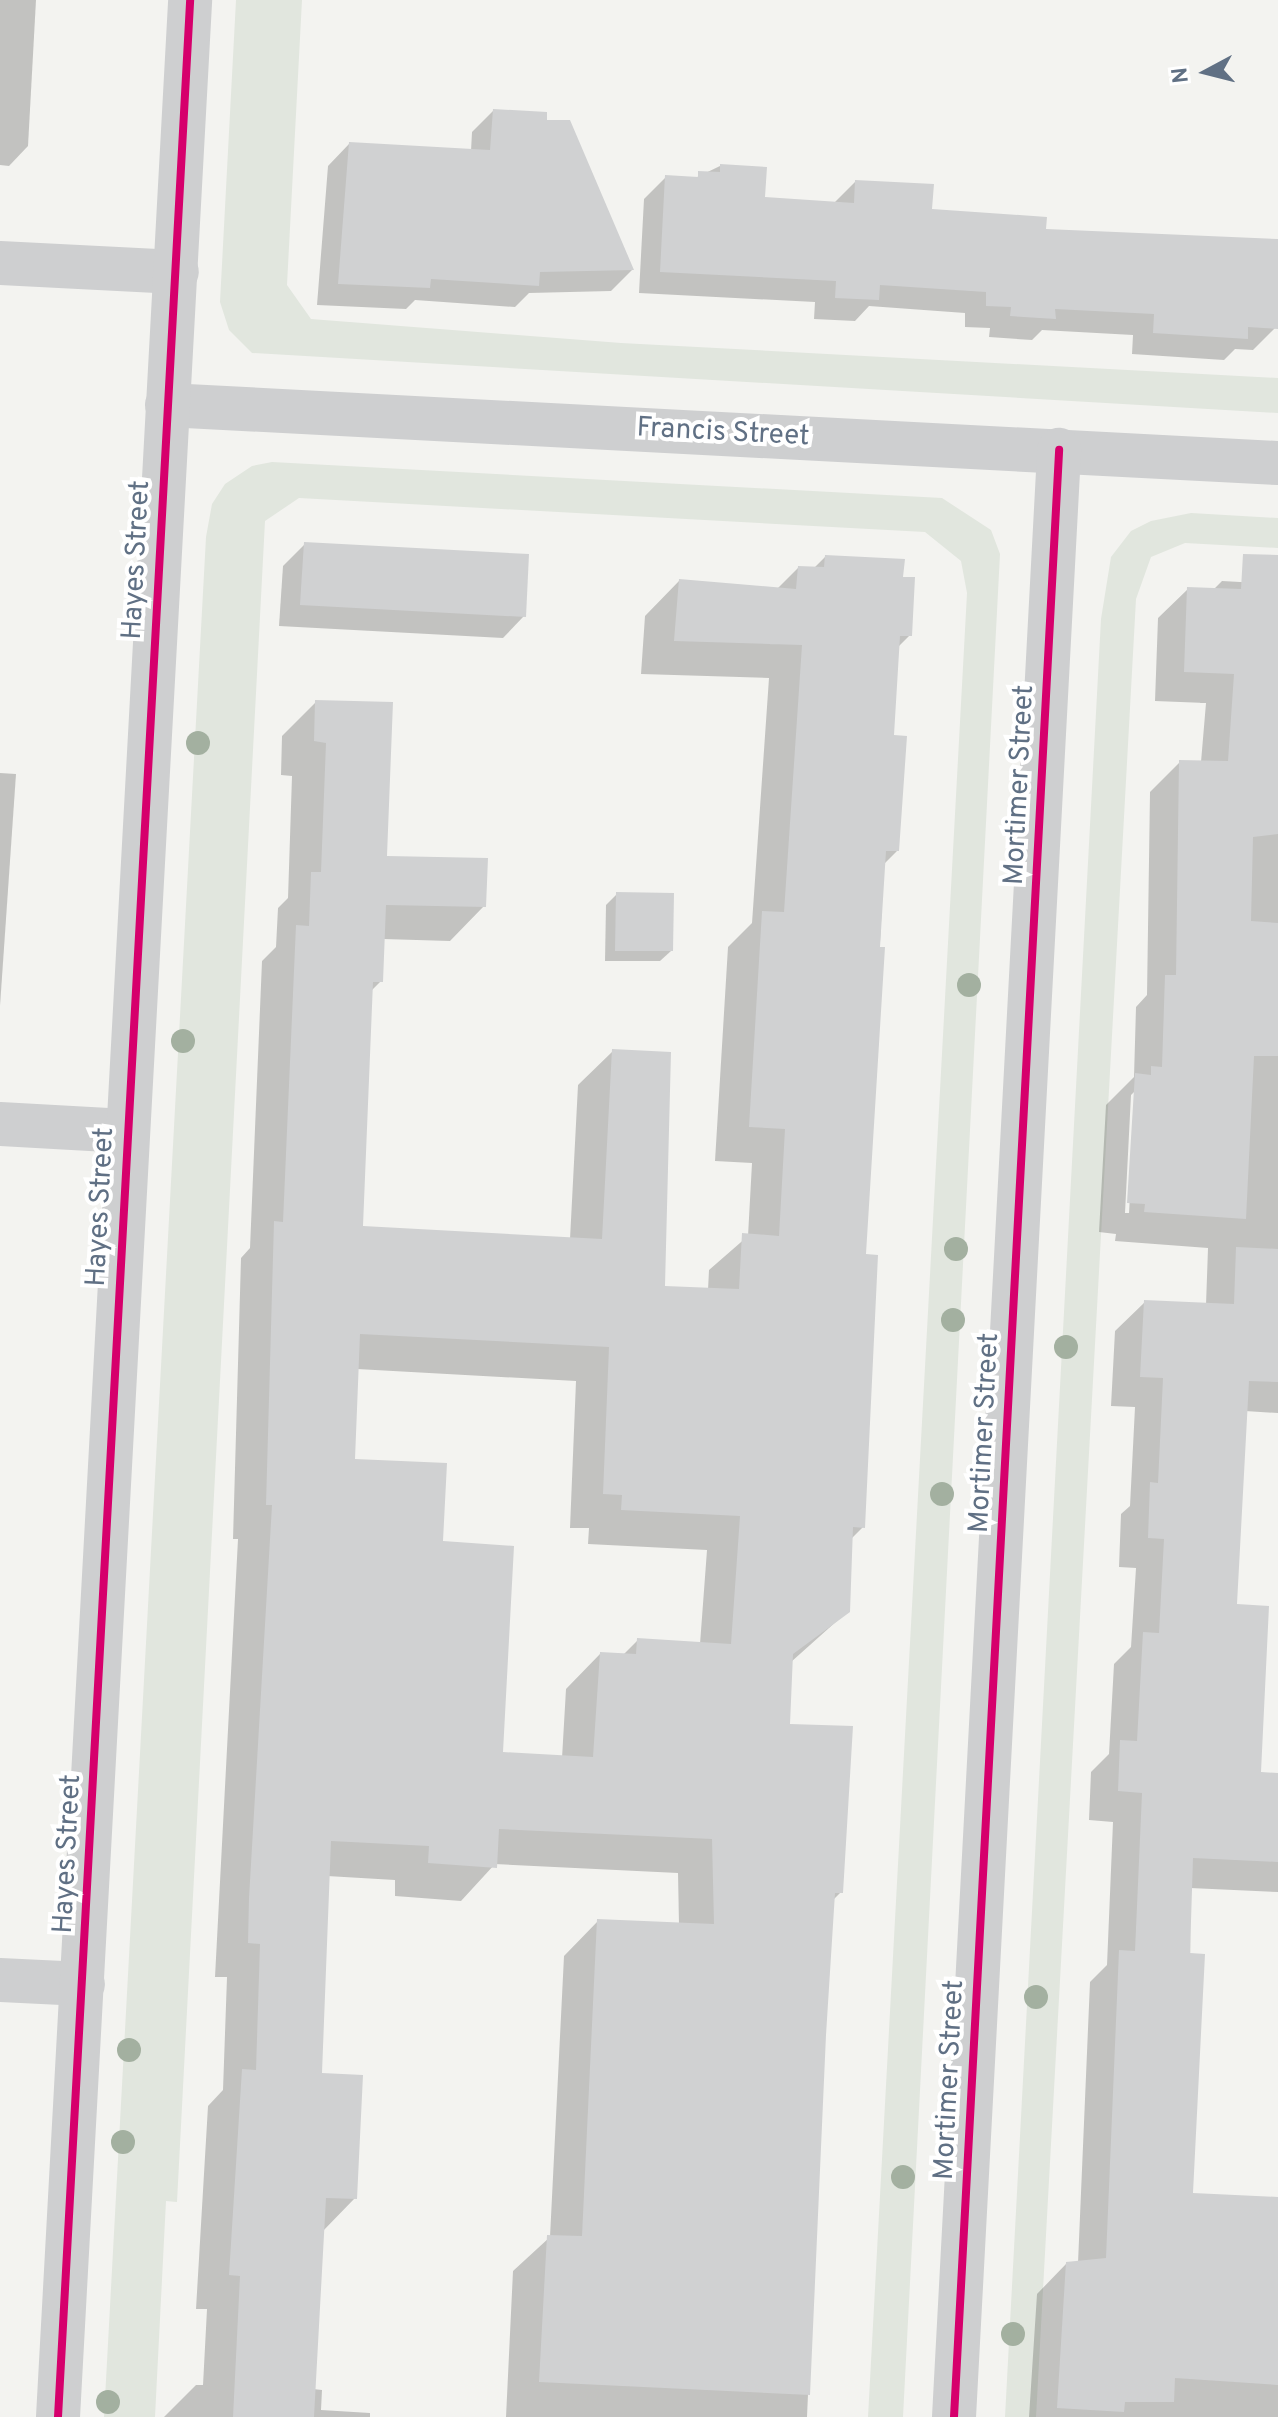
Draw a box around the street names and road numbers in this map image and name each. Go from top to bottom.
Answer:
street label: Francis Street [636,412,810,454]
street label: Hayes Street [116,479,158,641]
street label: Mortimer Street [998,684,1042,886]
street label: Hayes Street [80,1126,122,1288]
street label: Mortimer Street [963,1332,1007,1534]
street label: Hayes Street [47,1773,89,1935]
street label: Mortimer Street [928,1979,972,2181]

